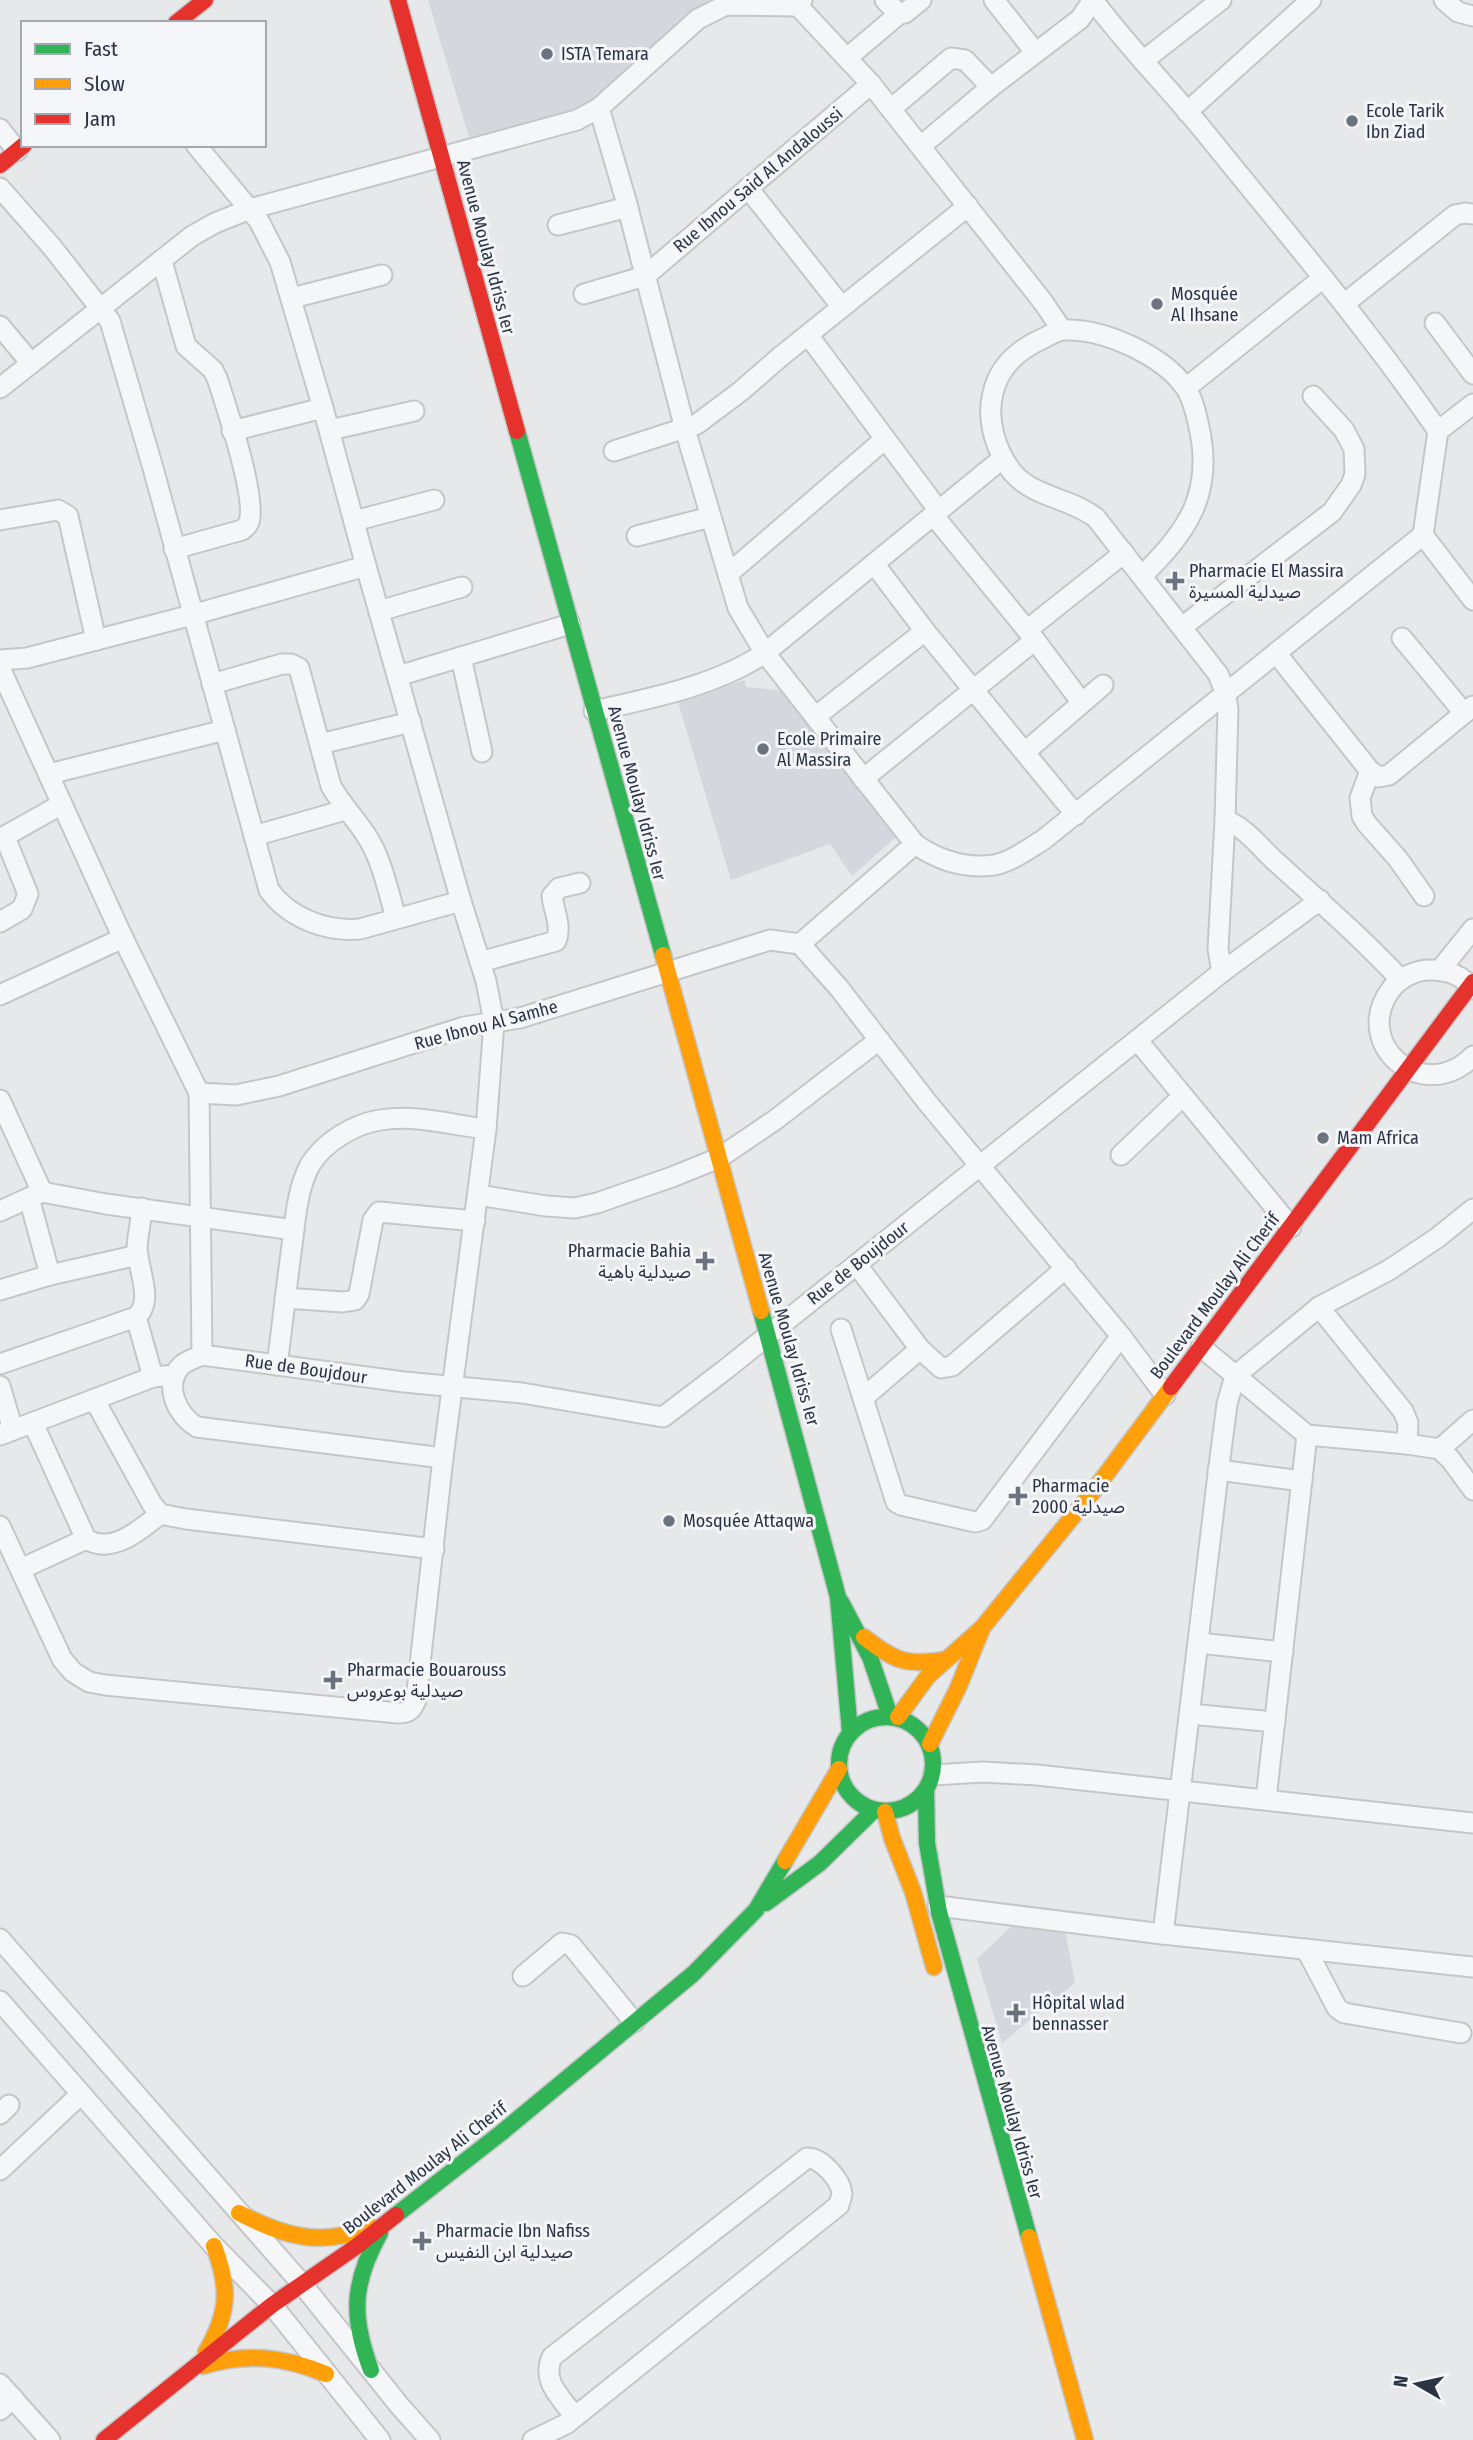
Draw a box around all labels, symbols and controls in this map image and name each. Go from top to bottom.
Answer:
legend [21,21,266,147]
text: Fast [84,36,118,62]
place label: ISTA Temara [561,43,649,65]
marker: ISTA Temara [539,46,555,62]
text: Slow [84,71,125,97]
place label: Ecole Tarik Ibn Ziad [1366,100,1445,143]
street label: Rue Ibnou Said Al Andaloussi [669,103,847,257]
text: Jam [84,106,116,132]
marker: Ecole Tarik Ibn Ziad [1344,113,1360,129]
street label: Avenue Moulay Idriss Ier [452,157,520,337]
place label: Mosquée Al Ihsane [1171,283,1239,326]
marker: Mosquée Al Ihsane [1149,296,1165,312]
place label: Pharmacie El Massira صيدلية المسيرة [1189,560,1344,603]
marker: Pharmacie El Massira صيدلية المسيرة [1167,573,1183,589]
street label: Avenue Moulay Idriss Ier [603,703,671,883]
place label: Ecole Primaire Al Massira [777,728,882,771]
marker: Ecole Primaire Al Massira [755,741,771,757]
street label: Rue Ibnou Al Samhe [412,995,560,1055]
place label: Mam Africa [1337,1127,1419,1149]
marker: Mam Africa [1315,1130,1331,1146]
street label: Boulevard Moulay Ali Cherif [1145,1207,1286,1383]
street label: Rue de Boujdour [803,1216,914,1310]
place label: Pharmacie Bahia صيدلية باهية [568,1240,691,1283]
street label: Avenue Moulay Idriss Ier [754,1249,825,1429]
marker: Pharmacie Bahia صيدلية باهية [697,1253,713,1269]
street label: Rue de Boujdour [243,1350,369,1389]
place label: Pharmacie 2000 صيدلية [1032,1475,1125,1518]
marker: Pharmacie 2000 صيدلية [1010,1488,1026,1504]
place label: Mosquée Attaqwa [683,1510,814,1532]
marker: Mosquée Attaqwa [661,1513,677,1529]
place label: Pharmacie Bouarouss صيدلية بوعروس [347,1659,506,1702]
marker: Pharmacie Bouarouss صيدلية بوعروس [325,1672,341,1688]
place label: Hôpital wlad bennasser [1032,1992,1125,2035]
marker: Hôpital wlad bennasser [1006,2003,1026,2023]
street label: Avenue Moulay Idriss Ier [977,2022,1048,2202]
street label: Boulevard Moulay Ali Cherif [339,2096,513,2239]
place label: Pharmacie Ibn Nafiss صيدلية ابن النفيس [436,2220,590,2263]
marker: Pharmacie Ibn Nafiss صيدلية ابن النفيس [414,2233,430,2249]
north arrow [1382,2349,1452,2419]
text: N [1388,2374,1413,2389]

